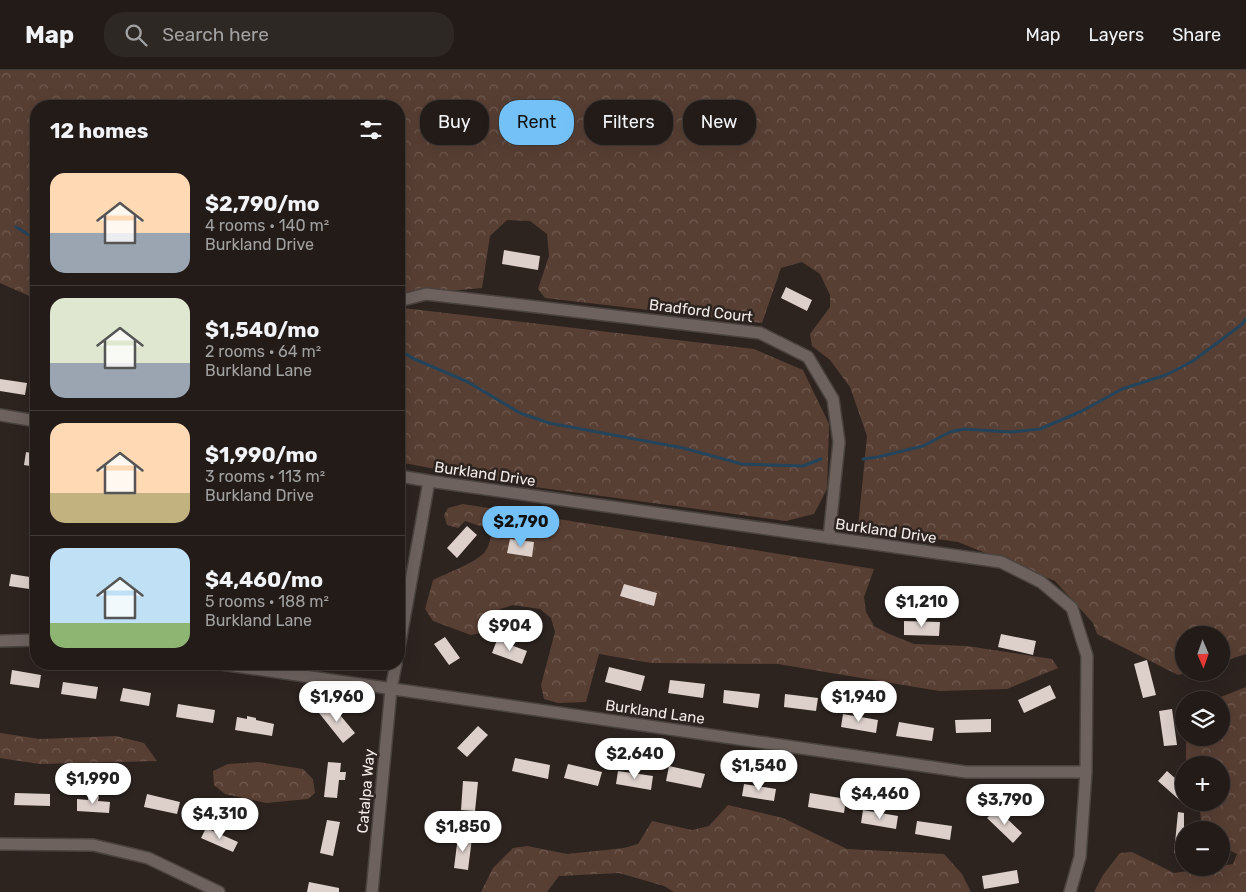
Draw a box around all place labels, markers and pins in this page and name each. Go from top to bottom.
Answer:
pin: $2,790 [480,506,562,548]
pin: $1,210 [881,586,963,628]
pin: $904 [480,610,540,652]
pin: $1,960 [296,680,378,723]
pin: $1,940 [818,680,900,723]
pin: $2,640 [594,738,676,780]
pin: $1,540 [718,750,800,792]
pin: $1,990 [52,762,134,805]
pin: $4,460 [839,778,921,820]
pin: $3,790 [964,784,1046,826]
pin: $4,310 [179,798,261,840]
pin: $1,850 [422,810,504,853]

